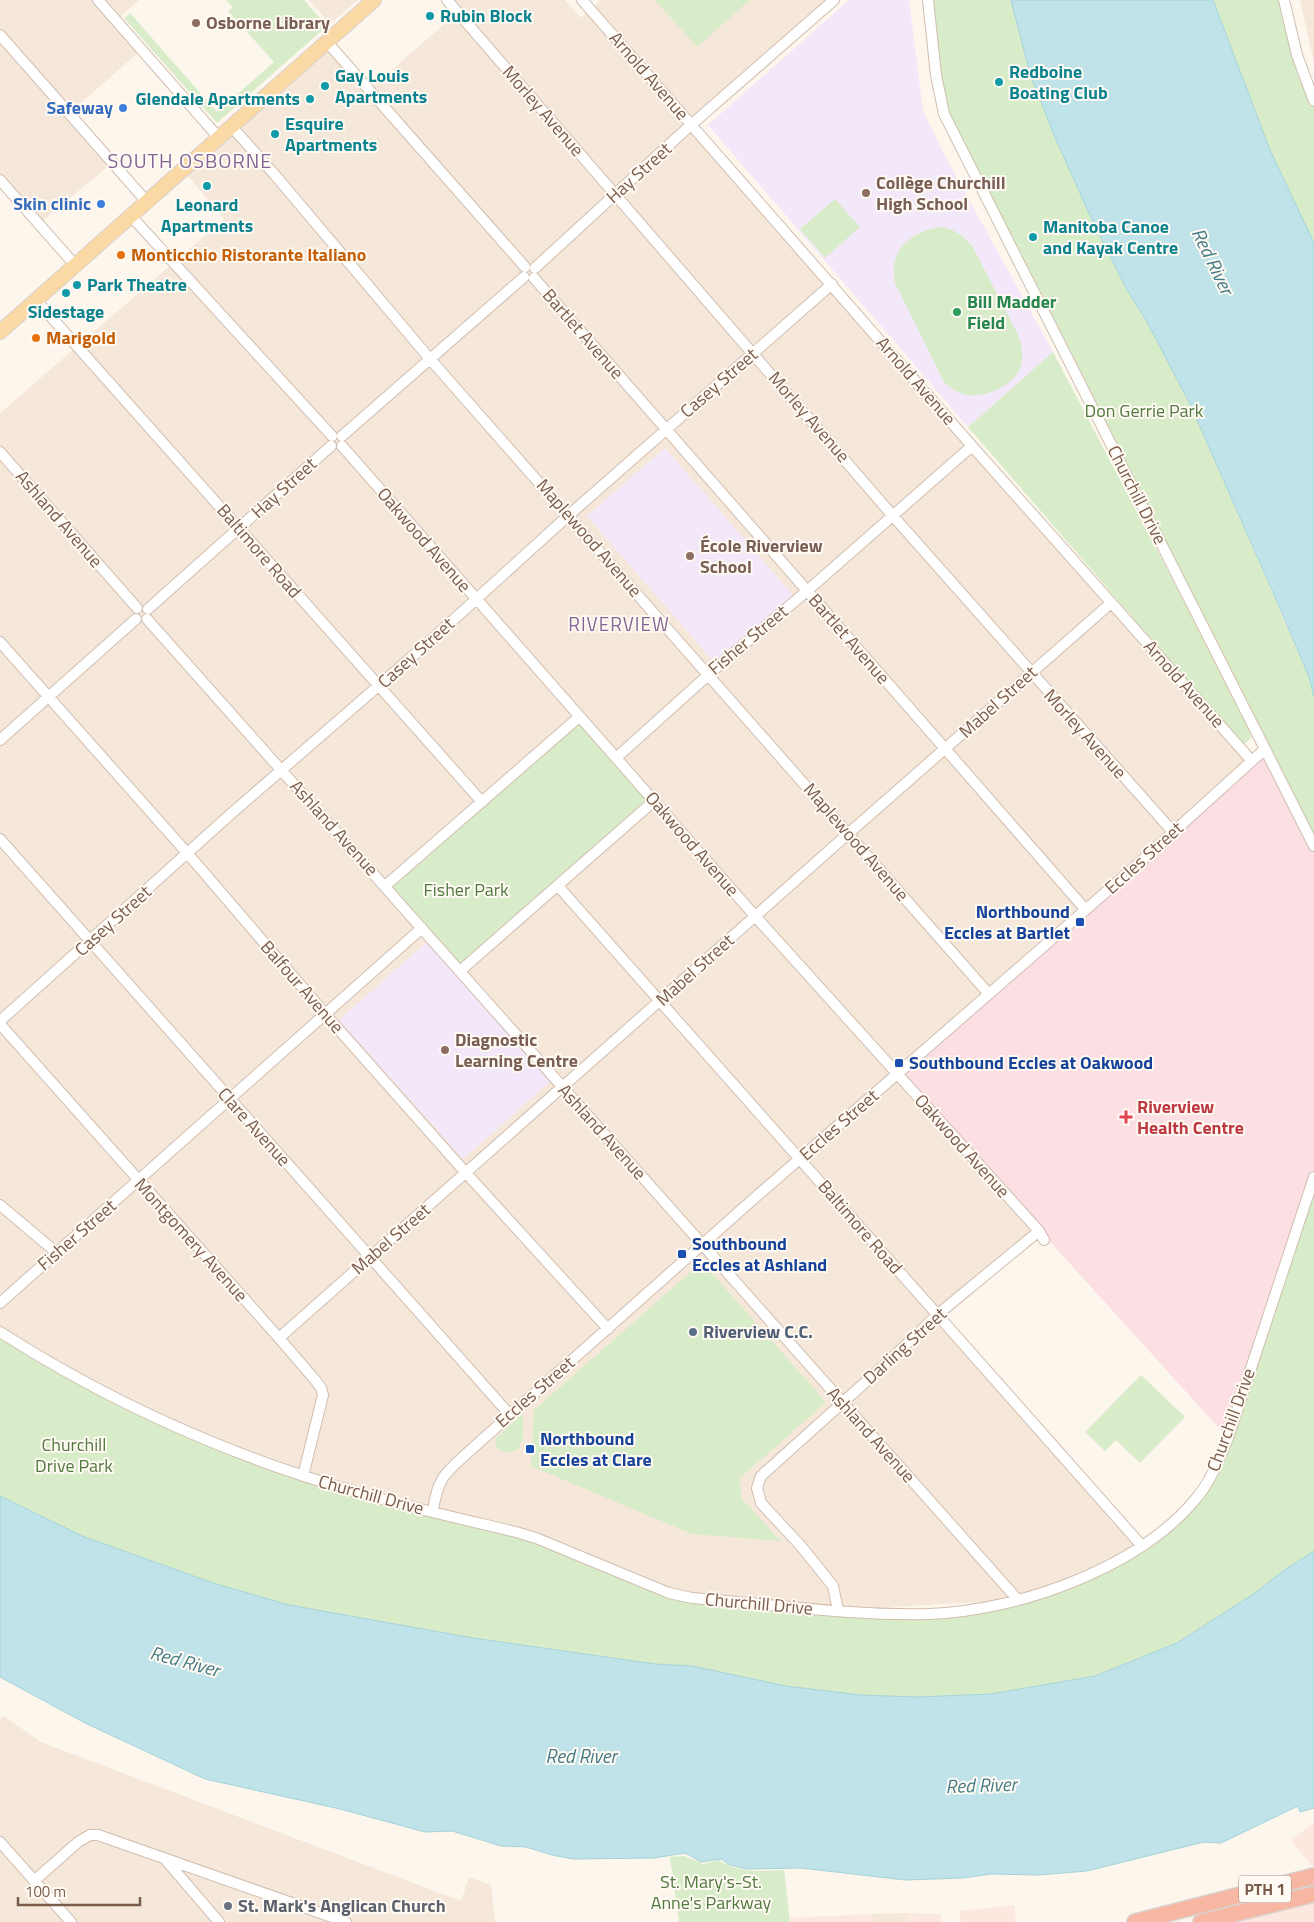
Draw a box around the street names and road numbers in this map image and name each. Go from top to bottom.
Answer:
street label: Arnold Avenue [603,25,696,126]
street label: Morley Avenue [496,59,591,162]
street label: Hay Street [600,135,678,209]
street label: Bartlet Avenue [536,282,630,385]
street label: Arnold Avenue [870,330,963,431]
street label: Casey Street [674,341,764,424]
street label: Morley Avenue [762,365,857,468]
street label: Churchill Drive [1101,440,1174,549]
street label: Hay Street [245,450,323,524]
street label: Ashland Avenue [9,464,109,573]
street label: Maplewood Avenue [530,473,649,603]
street label: Oakwood Avenue [371,481,478,598]
street label: Baltimore Road [211,498,308,604]
street label: Bartlet Avenue [802,587,896,690]
street label: Fisher Street [702,598,794,681]
street label: Casey Street [371,610,461,695]
street label: Arnold Avenue [1138,634,1231,734]
street label: Mabel Street [953,659,1043,744]
street label: Morley Avenue [1038,683,1133,785]
street label: Ashland Avenue [284,774,385,882]
street label: Maplewood Avenue [797,777,916,907]
street label: Oakwood Avenue [639,785,746,902]
street label: Eccles Street [1098,815,1189,900]
street label: Casey Street [68,878,158,963]
street label: Mabel Street [650,927,740,1012]
street label: Balfour Avenue [254,934,350,1039]
street label: Ashland Avenue [552,1078,653,1186]
street label: Clare Avenue [211,1081,297,1172]
street label: Eccles Street [793,1082,885,1167]
street label: Oakwood Avenue [908,1088,1017,1204]
street label: Montgomery Avenue [128,1172,254,1308]
street label: Baltimore Road [812,1174,909,1280]
street label: Fisher Street [31,1192,123,1277]
street label: Mabel Street [345,1196,437,1281]
street label: Darling Street [857,1300,953,1391]
street label: Eccles Street [489,1349,581,1434]
street label: Churchill Drive [1199,1364,1262,1475]
street label: Ashland Avenue [821,1381,922,1489]
street label: Churchill Drive [315,1467,427,1522]
street label: Churchill Drive [704,1585,814,1622]
road number: PTH 1 [1239,1876,1291,1902]

